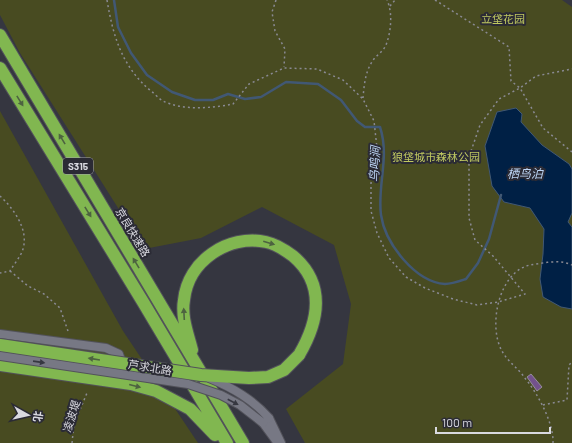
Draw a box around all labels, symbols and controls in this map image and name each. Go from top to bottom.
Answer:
park label: 立垡花园 [481,12,525,25]
one-way arrow [17,95,24,107]
one-way arrow [59,133,66,145]
water label: 鸟鸣涧 [366,144,382,182]
park label: 狼垡城市森林公园 [392,150,480,163]
road number: S315 [63,158,93,174]
water label: 栖鸟泊 [507,166,544,180]
street label: 京良快速路 [113,205,153,259]
one-way arrow [85,206,92,218]
one-way arrow [263,240,275,246]
one-way arrow [132,258,140,268]
one-way arrow [181,307,187,320]
one-way arrow [87,356,100,362]
street label: 芦求北路 [127,357,173,377]
one-way arrow [33,359,45,365]
one-way arrow [129,383,142,389]
north arrow [8,395,48,435]
street label: 凌波堤 [60,398,82,434]
one-way arrow [228,398,239,405]
scale bar [436,409,550,435]
text: 北 [31,410,46,423]
text: 100 m [442,415,472,429]

